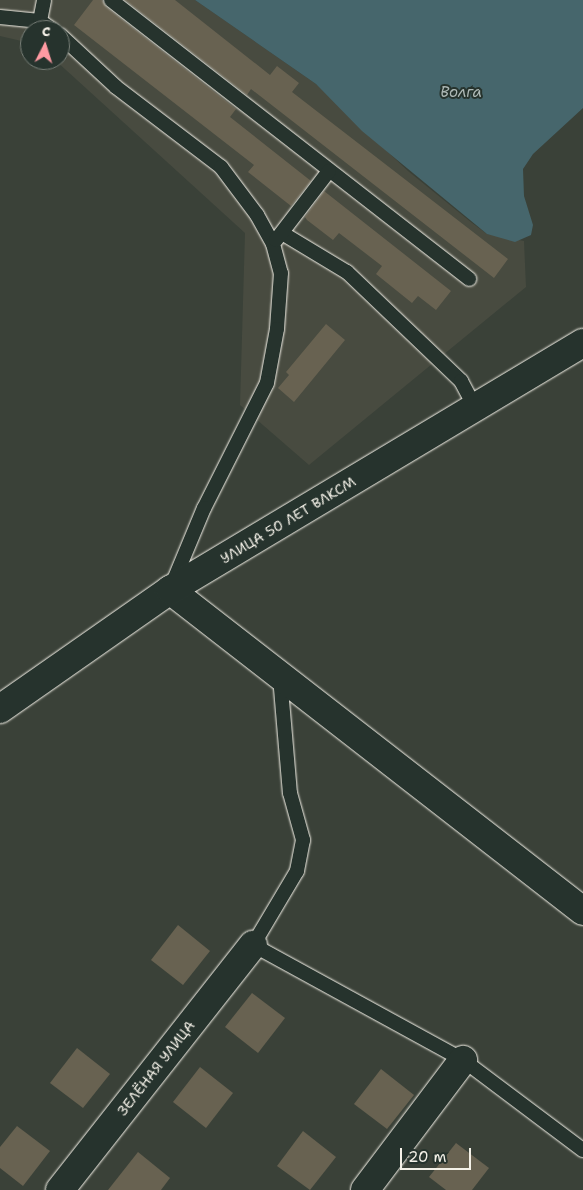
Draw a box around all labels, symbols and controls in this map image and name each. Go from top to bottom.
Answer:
north arrow [20,20,70,70]
text: С [41,22,51,40]
water label: Волга [440,84,482,102]
street label: УЛИЦА 50 ЛЕТ ВЛКСМ [217,473,359,567]
street label: ЗЕЛЁНАЯ УЛИЦА [114,1017,198,1119]
scale bar [403,1138,474,1170]
text: 20 m [408,1147,447,1167]

